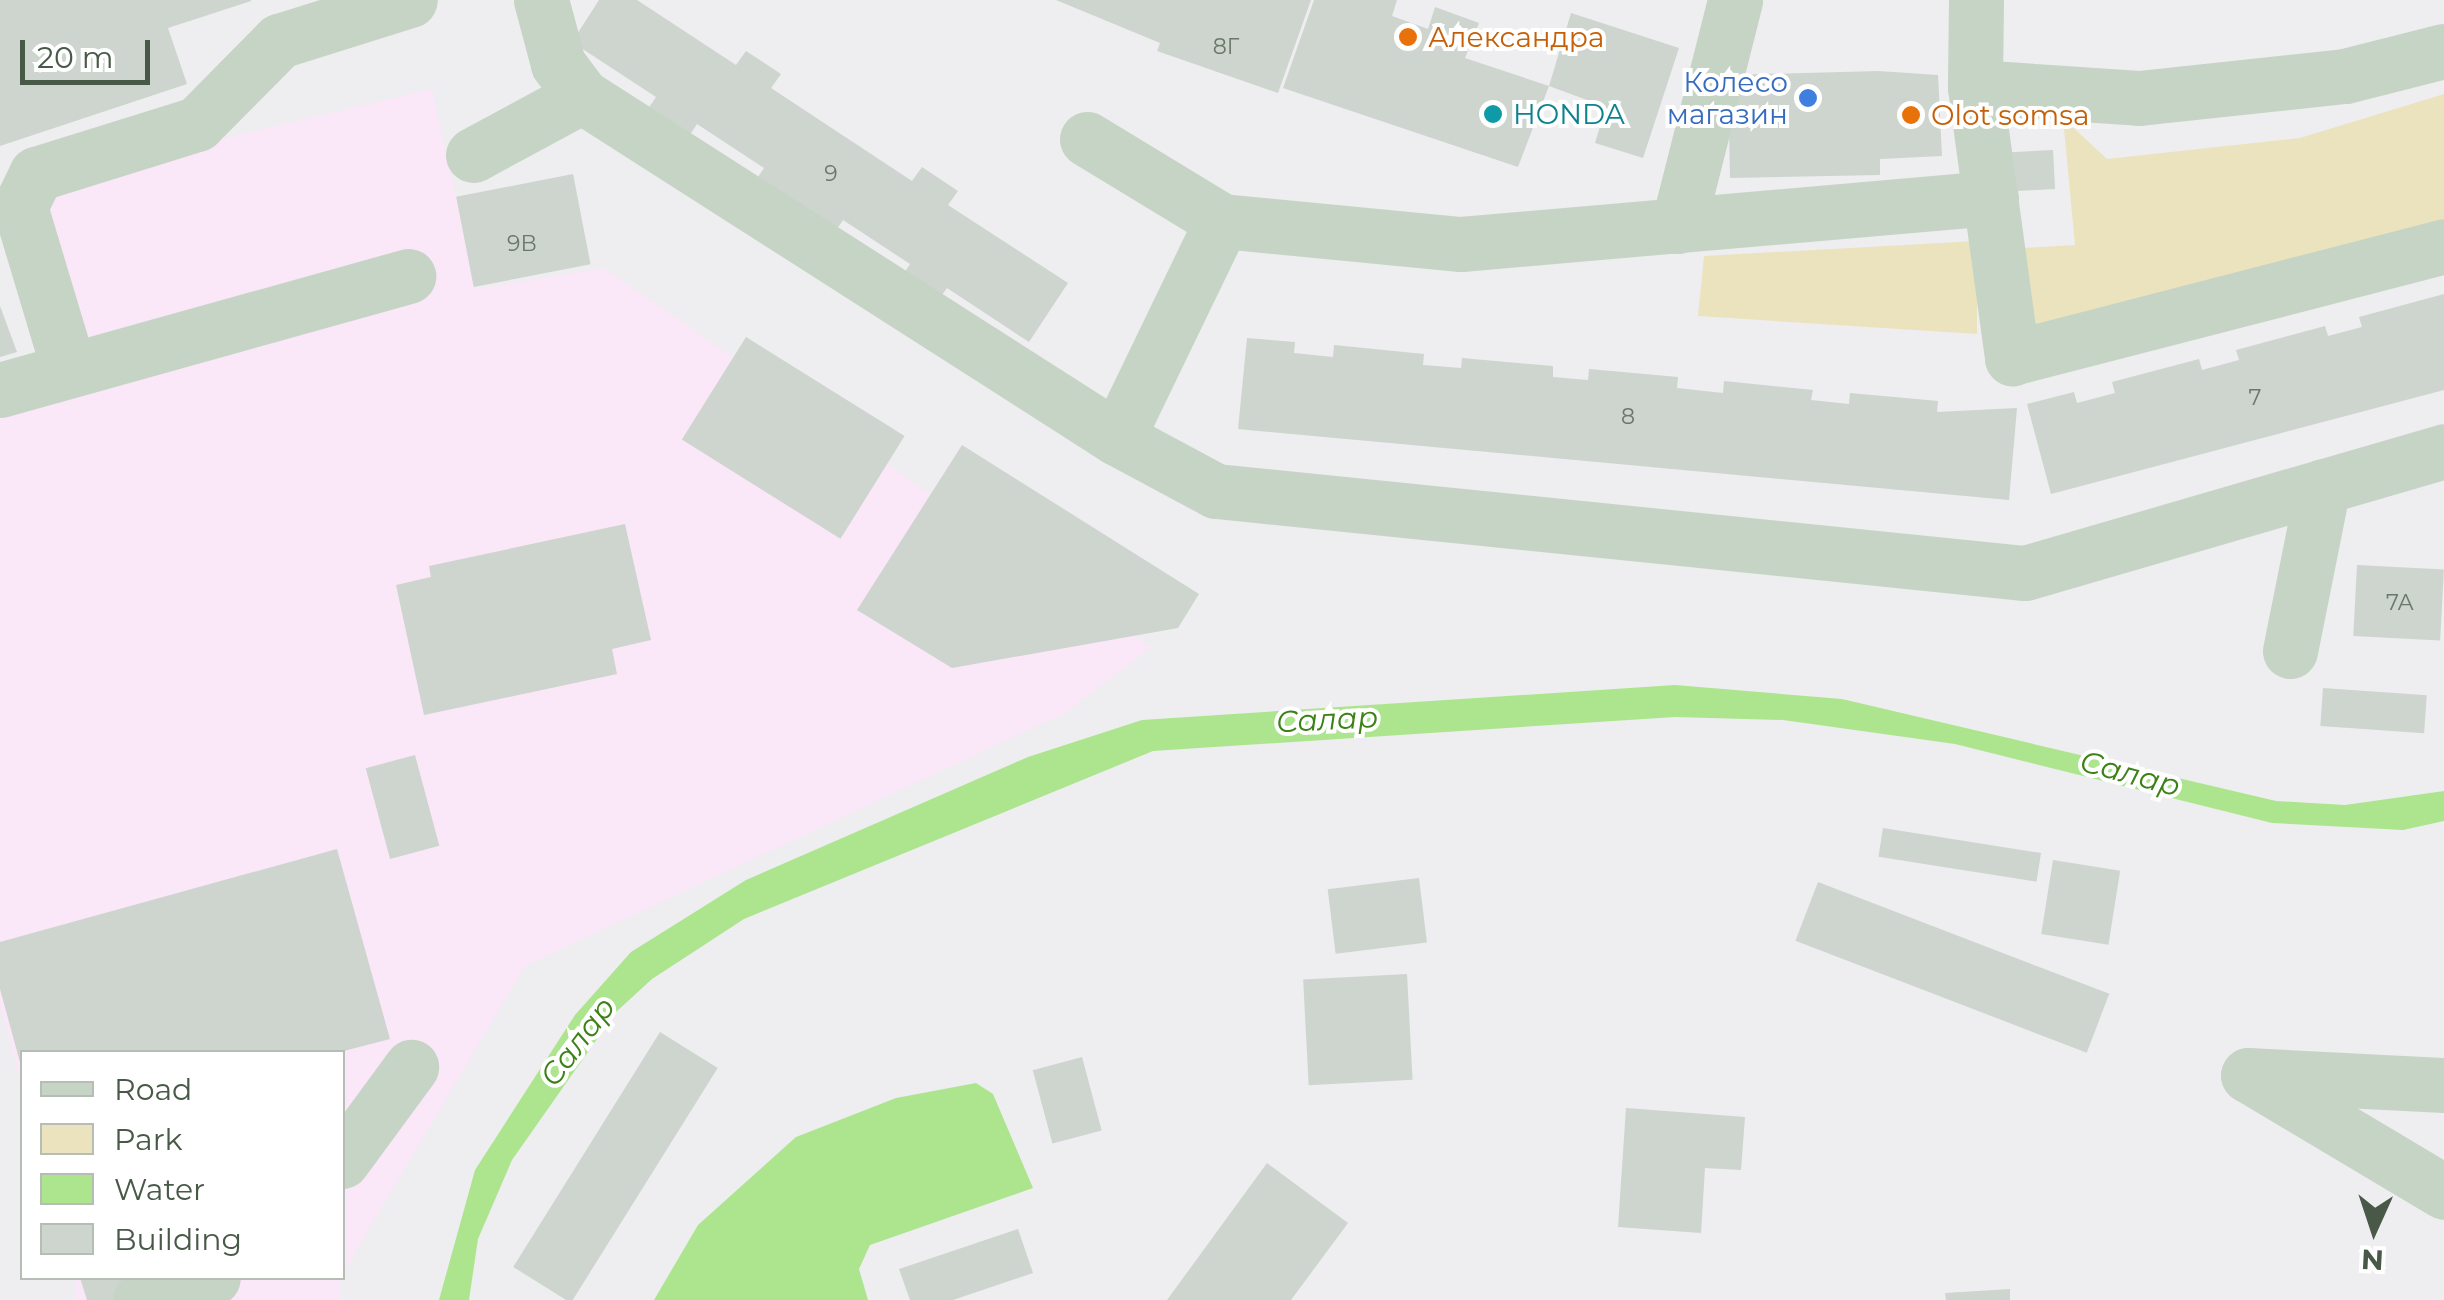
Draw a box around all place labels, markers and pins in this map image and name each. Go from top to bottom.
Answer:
place label: Александра [1428,20,1604,54]
marker: Александра [1397,26,1419,48]
place label: Колесо магазин [1667,65,1788,131]
marker: Колесо магазин [1797,87,1819,109]
place label: HONDA [1513,97,1625,131]
place label: Olot somsa [1931,98,2089,132]
marker: HONDA [1482,103,1504,125]
marker: Olot somsa [1900,104,1922,126]

